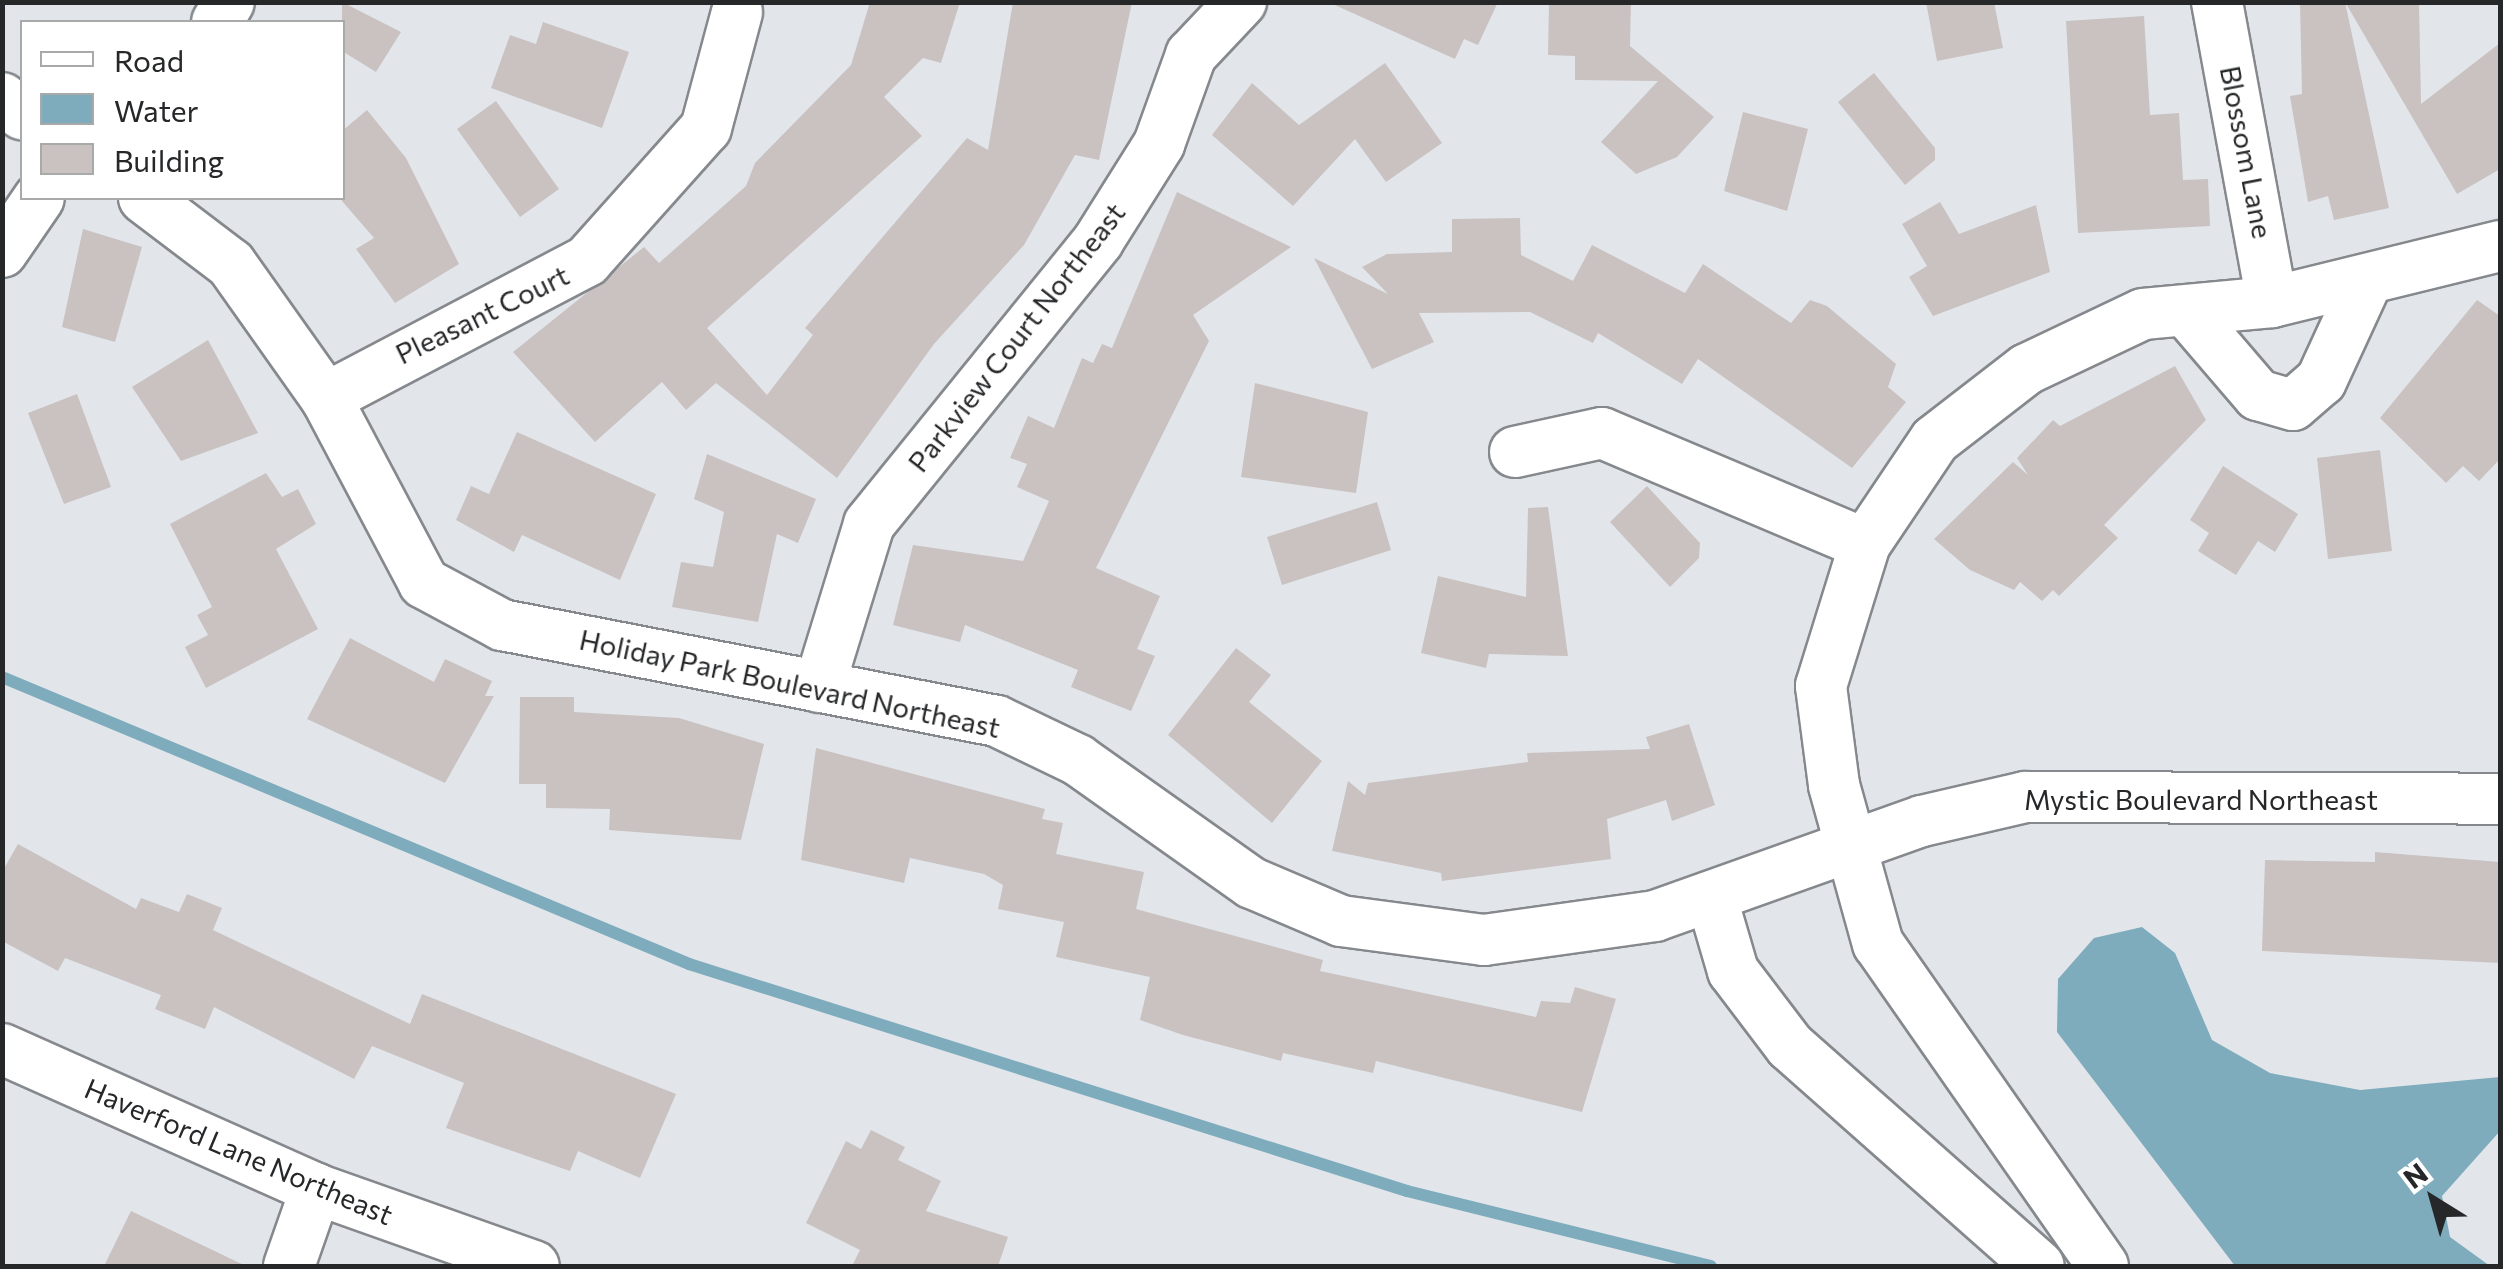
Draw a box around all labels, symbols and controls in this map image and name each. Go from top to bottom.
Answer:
legend [20,20,345,200]
text: Road [114,41,184,78]
street label: Blossom Lane [2214,63,2280,241]
text: Water [114,91,199,128]
text: Building [114,141,224,178]
street label: Parkview Court Northeast [901,196,1131,478]
street label: Pleasant Court [390,258,574,370]
street label: Holiday Park Boulevard Northeast [577,622,1003,744]
street label: Mystic Boulevard Northeast [2024,782,2378,816]
street label: Haverford Lane Northeast [80,1071,398,1231]
north arrow [2383,1149,2483,1249]
text: N [2396,1155,2434,1195]

